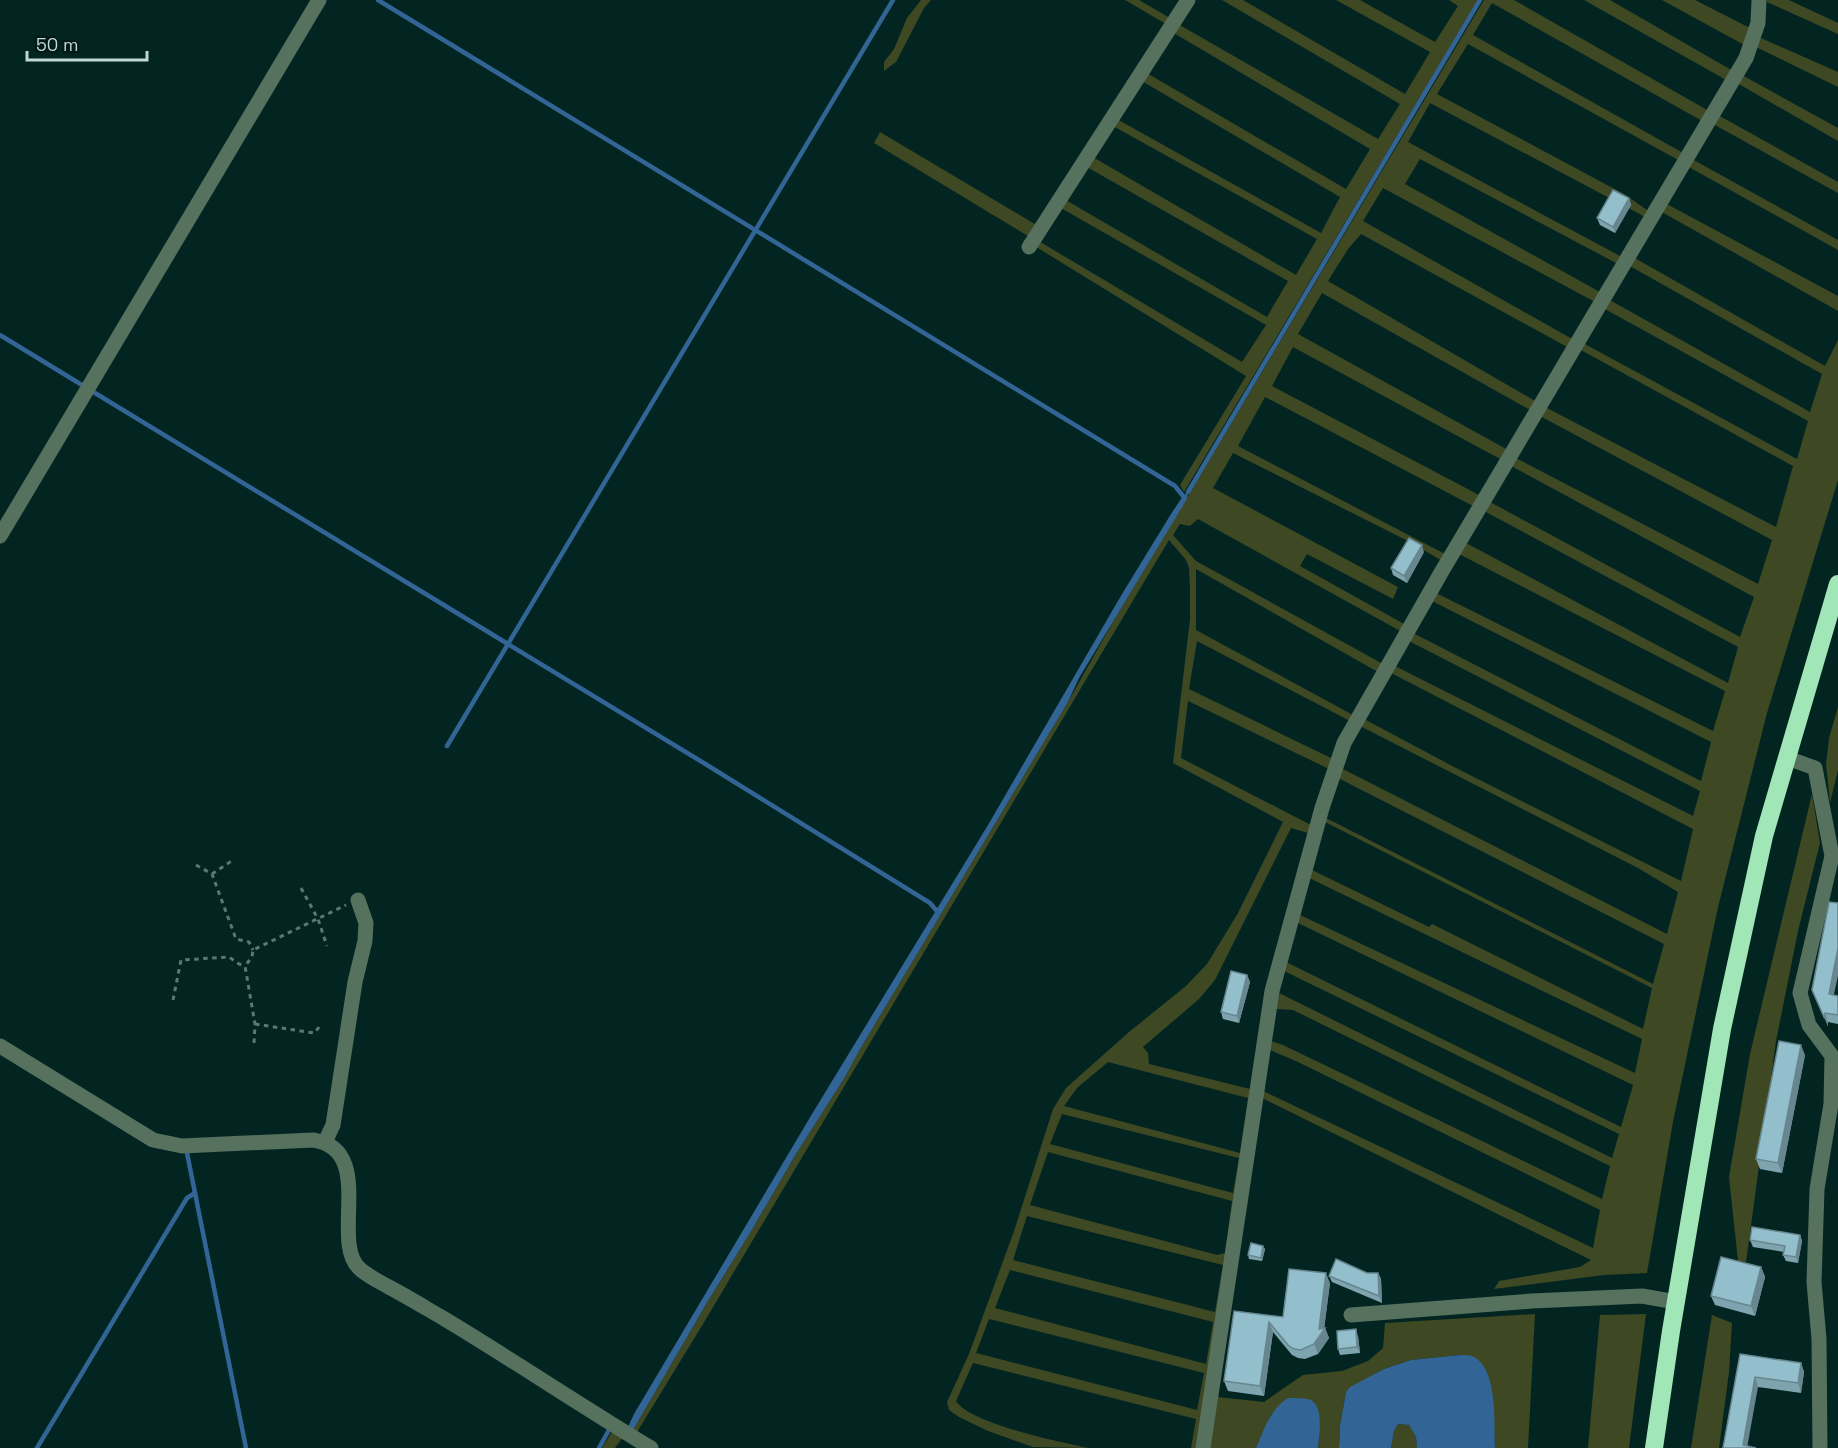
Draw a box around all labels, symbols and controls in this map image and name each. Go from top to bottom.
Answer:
scale bar [27,24,147,62]
text: 50 m [36,33,78,56]

